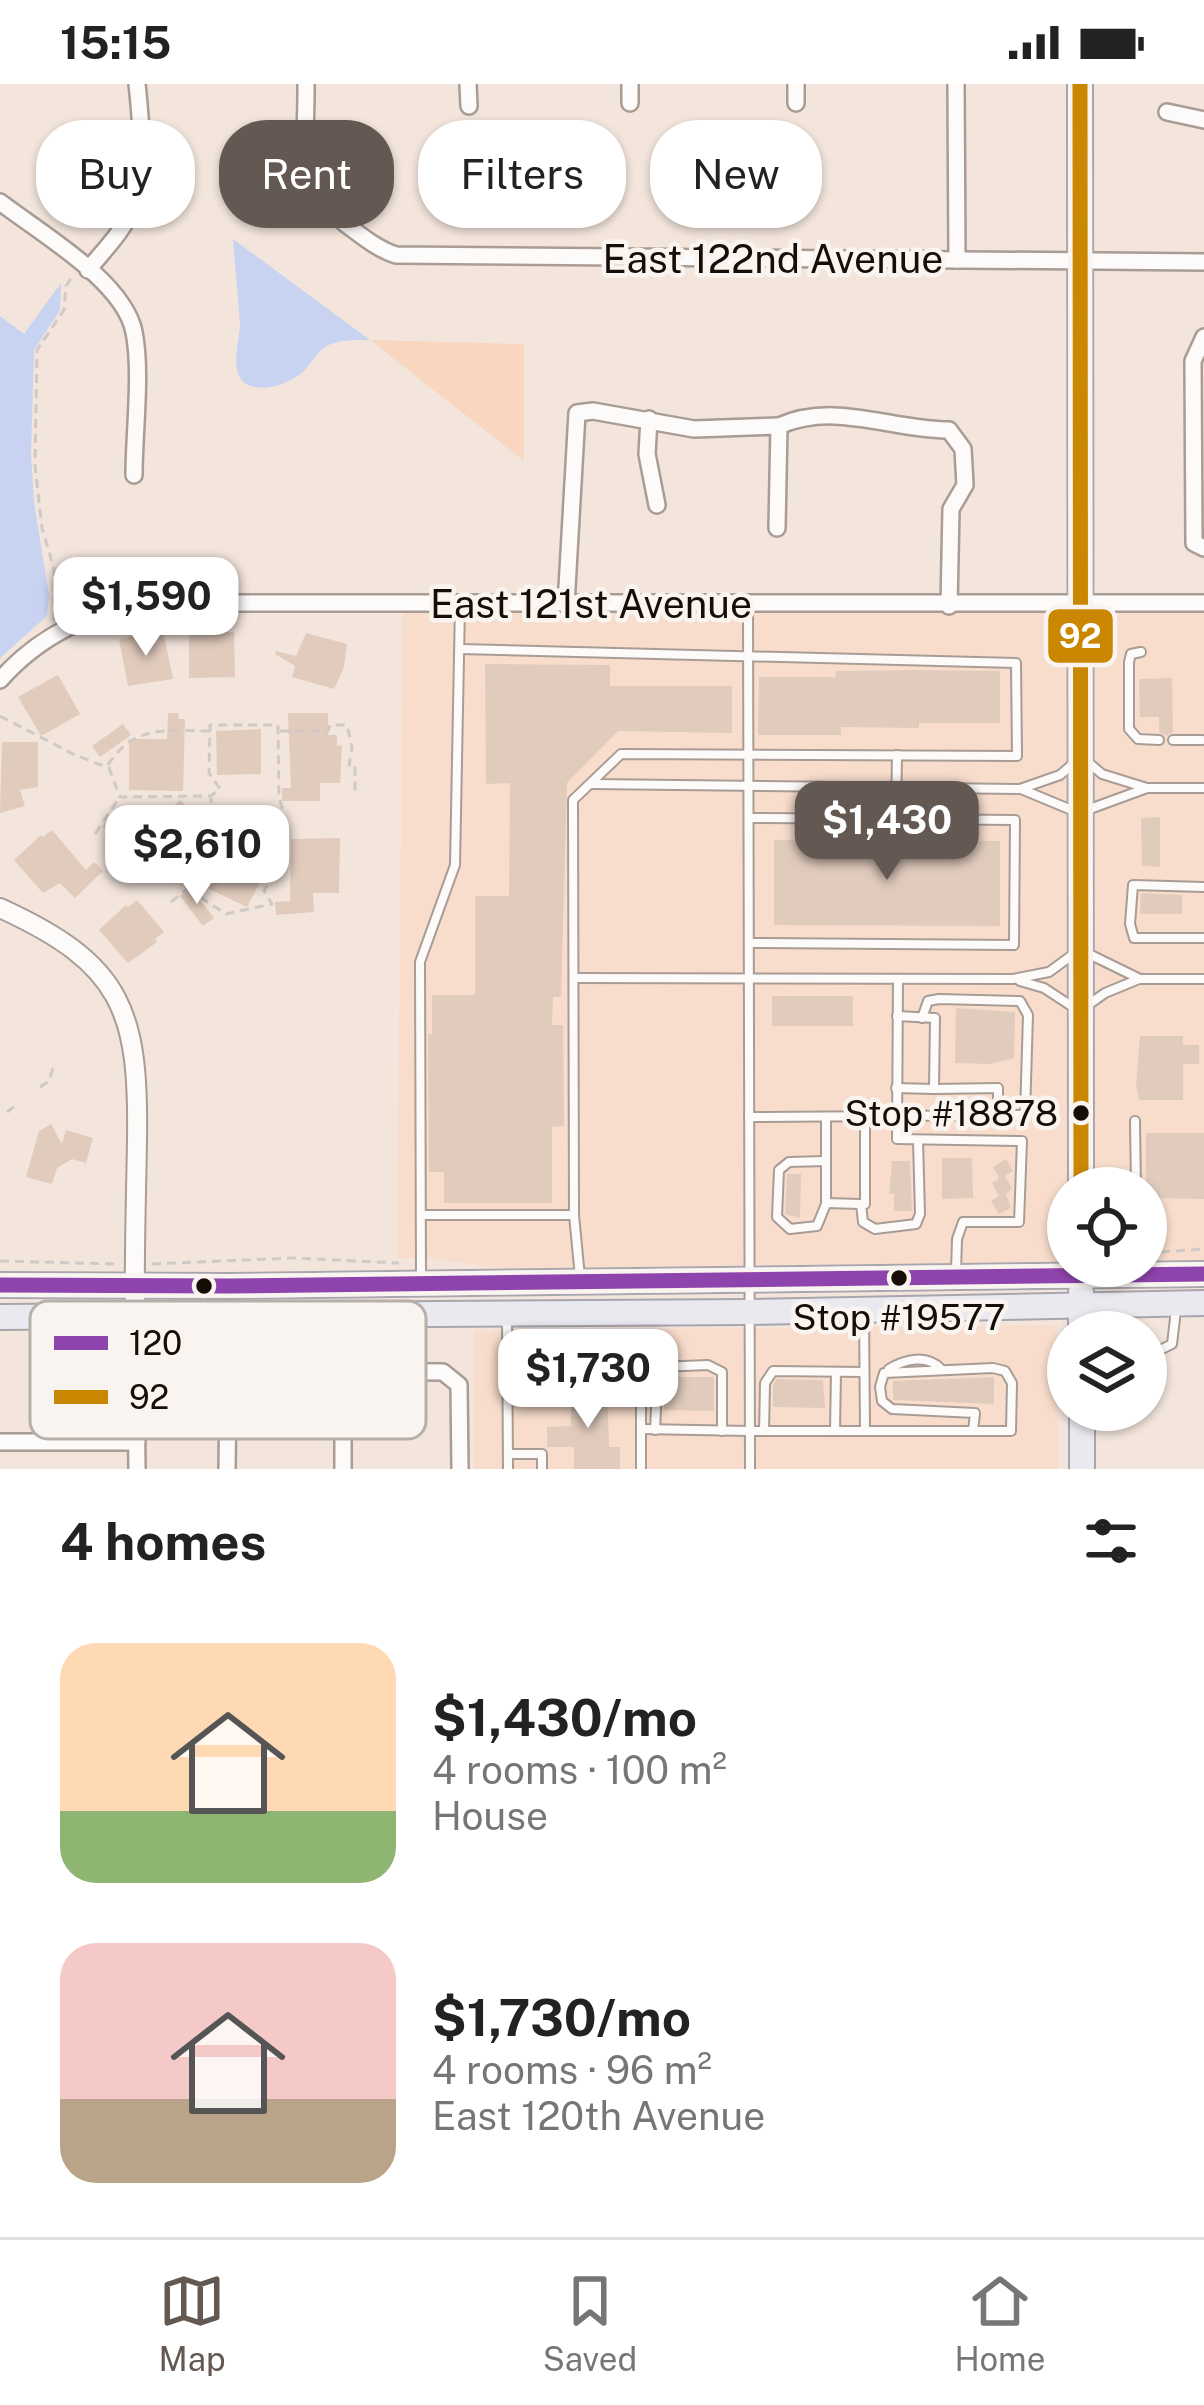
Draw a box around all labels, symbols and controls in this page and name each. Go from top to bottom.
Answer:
text: 15:15 [60,16,171,69]
chip: Buy [36,120,195,228]
chip: Rent [219,120,394,228]
chip: Filters [418,120,626,228]
chip: New [650,120,822,228]
street label: East 122nd Avenue [603,236,943,282]
pin: $1,590 [48,557,244,659]
text: $1,590 [80,573,212,619]
street label: East 121st Avenue [430,581,752,627]
line badge: 92 [1046,607,1115,665]
text: 92 [1059,617,1101,655]
pin: $1,430 [789,781,985,883]
text: $1,430 [822,797,952,843]
pin: $2,610 [99,805,295,907]
text: $2,610 [132,821,262,867]
place label: Stop #18878 [844,1092,1058,1134]
marker: Stop #18878 [1070,1102,1092,1124]
map controls [1047,1167,1167,1431]
button: locate [1047,1167,1167,1287]
marker: Stop #19577 [888,1267,910,1289]
unlabelled marker [193,1275,215,1297]
place label: Stop #19577 [793,1296,1005,1338]
legend [30,1301,426,1439]
button: layers [1047,1311,1167,1431]
text: 120 [129,1324,182,1362]
pin: $1,730 [490,1329,686,1431]
text: $1,730 [525,1345,651,1391]
text: 92 [129,1378,169,1416]
icon: filters [1078,1508,1144,1574]
text: 4 homes [60,1512,266,1571]
text: $1,430/mo [432,1688,697,1747]
icon: home [156,1691,300,1835]
text: 4 rooms · 100 m² [432,1747,727,1793]
text: House [432,1793,548,1839]
text: $1,730/mo [432,1988,691,2047]
icon: home [156,1991,300,2135]
text: 4 rooms · 96 m² [432,2047,712,2093]
text: East 120th Avenue [432,2093,765,2139]
tab: Map [159,2268,226,2378]
tab: Saved [543,2268,637,2378]
tab: Home [954,2268,1045,2378]

